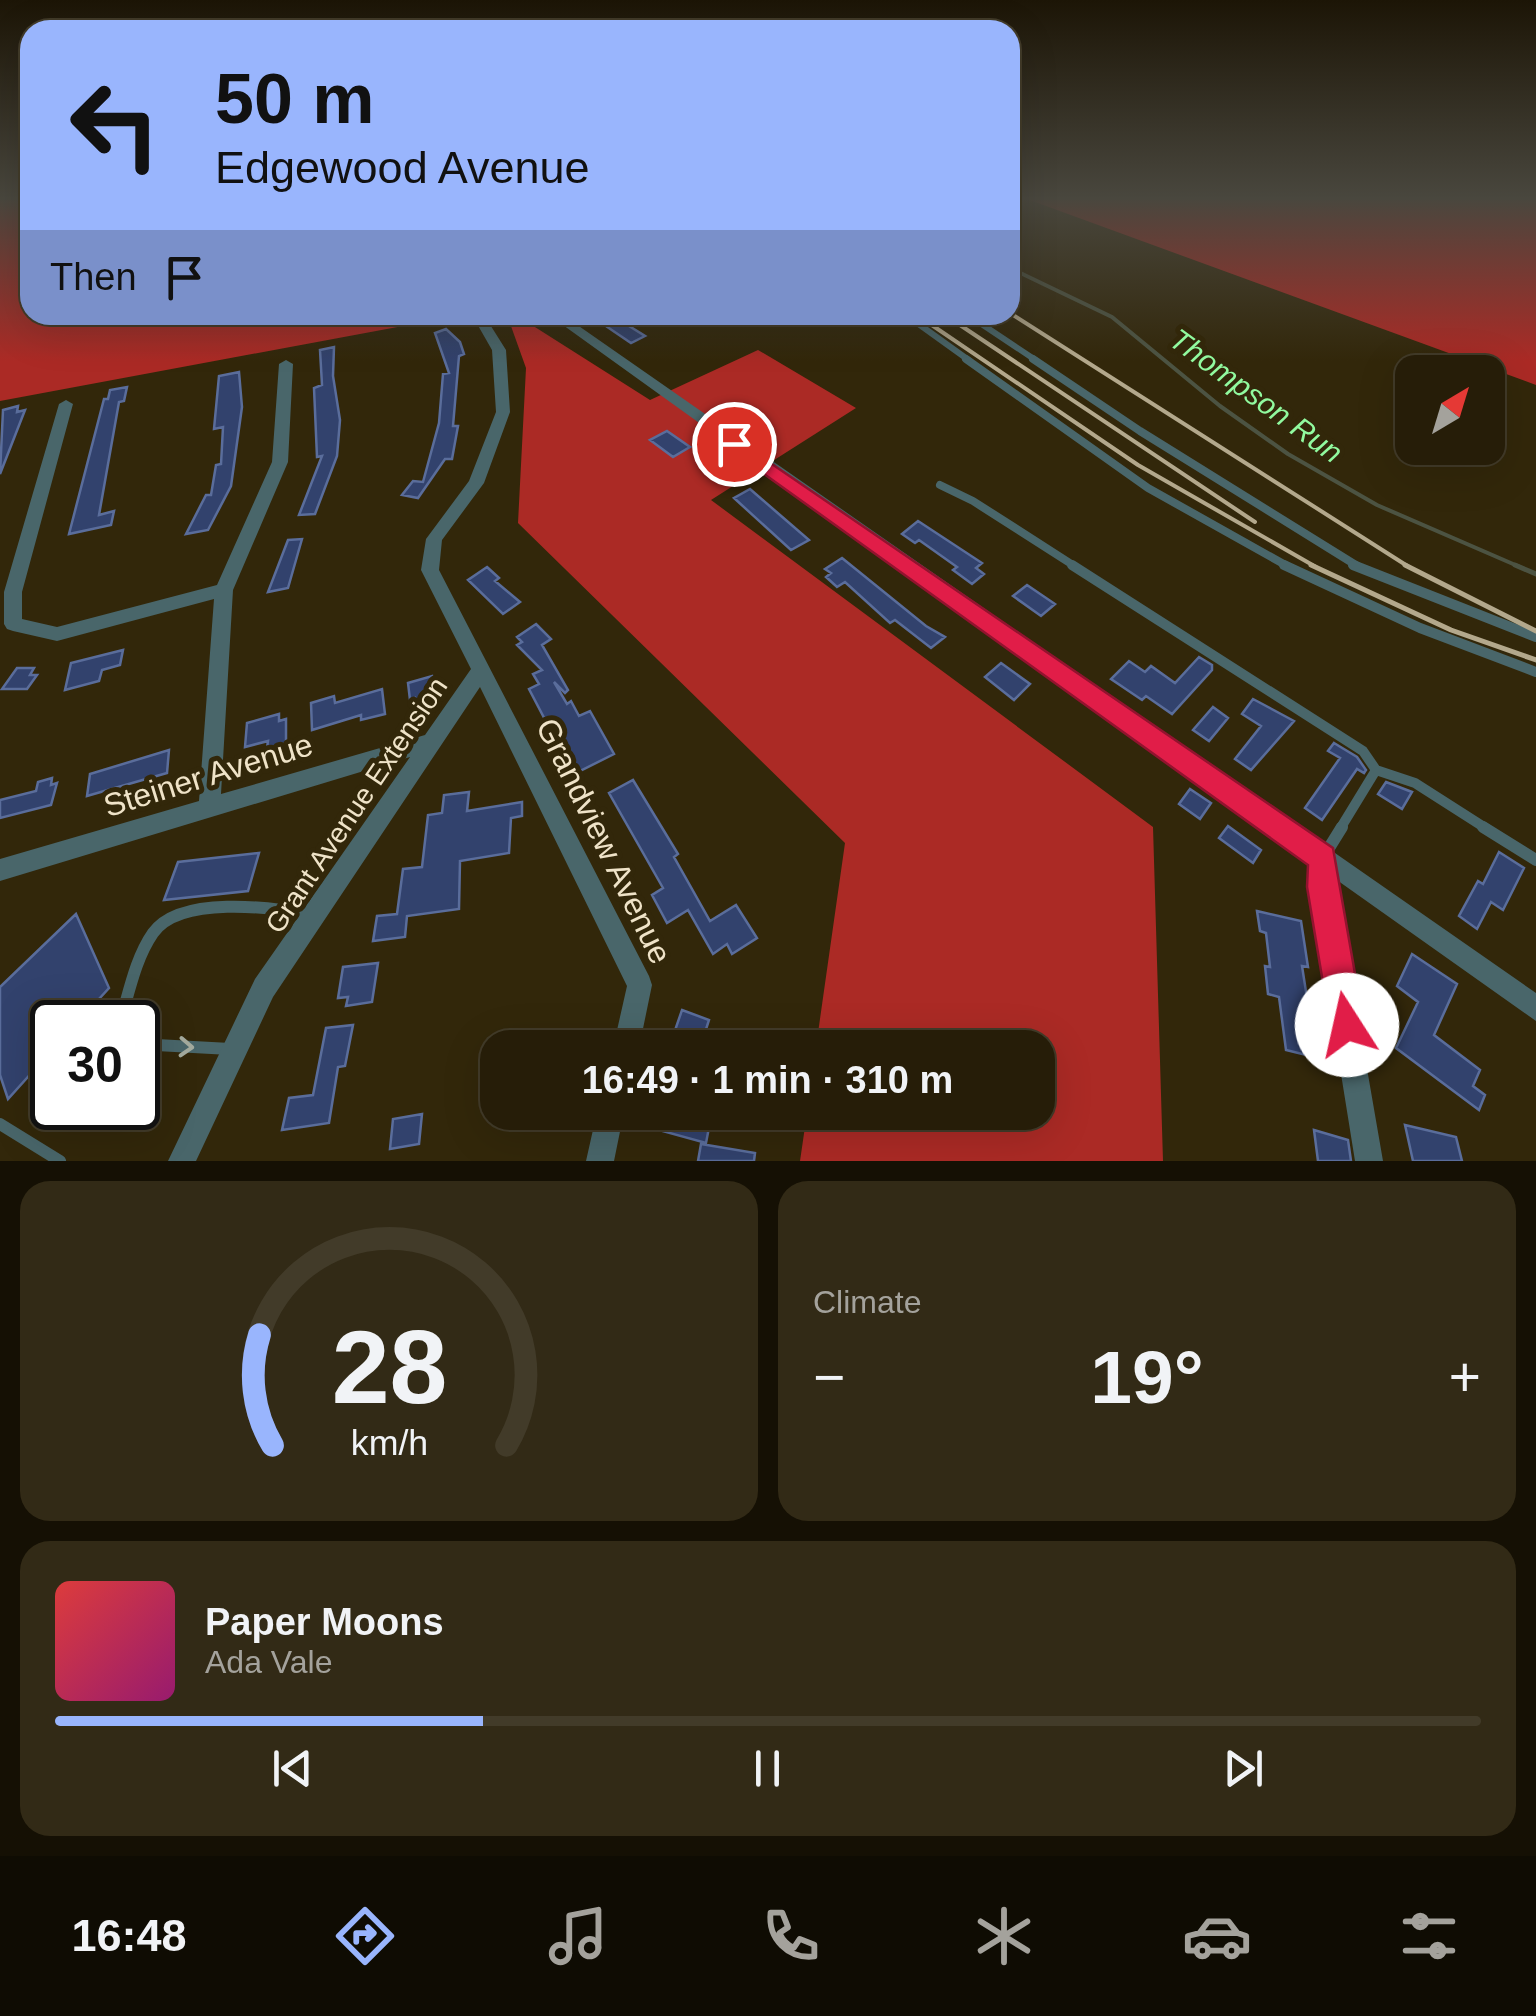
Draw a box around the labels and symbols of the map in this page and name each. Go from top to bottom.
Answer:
water label: Thompson Run [1164,322,1349,469]
north arrow [1395,355,1505,465]
pin [692,402,777,487]
street label: Grant Avenue Extension [259,672,454,939]
street label: Grandview Avenue [529,713,679,969]
street label: Steiner Avenue [99,726,317,824]
position arrow [1295,973,1399,1077]
speed limit sign: 30 [30,1000,160,1130]
one-way arrow [179,1036,195,1057]

